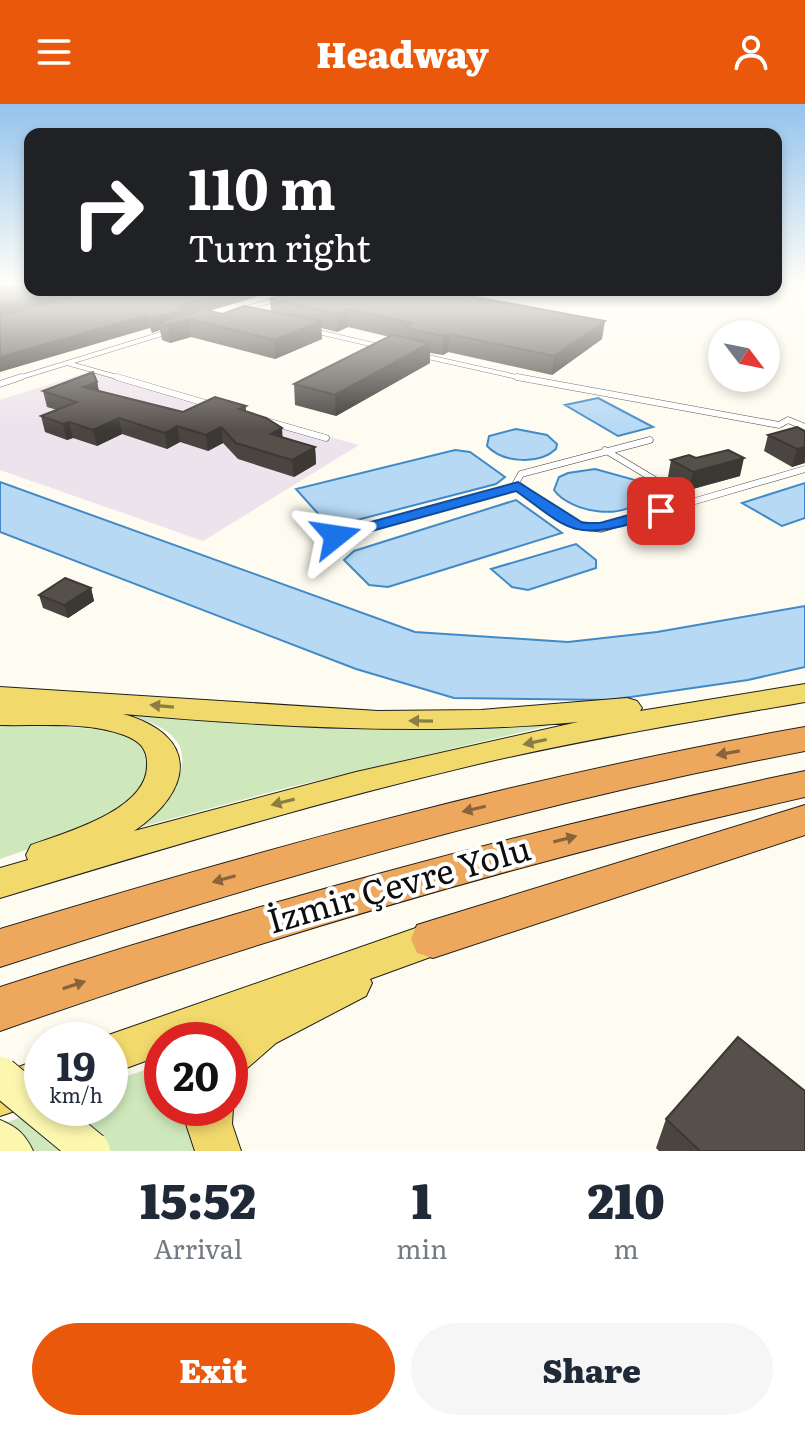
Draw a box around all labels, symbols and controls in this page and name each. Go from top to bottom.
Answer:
text: Headway [316,26,489,79]
icon: menu [32,30,76,74]
icon: person [729,30,773,74]
text: 110 m [188,144,336,227]
icon: right [56,160,160,264]
text: Turn right [188,220,371,273]
north arrow [708,320,780,392]
map controls [708,320,780,392]
pin [627,477,695,545]
icon: arrive [639,489,683,533]
position arrow [294,494,378,578]
one-way arrow [149,700,174,713]
one-way arrow [408,715,433,727]
one-way arrow [523,736,548,748]
one-way arrow [715,748,740,760]
one-way arrow [270,797,295,809]
one-way arrow [462,803,487,816]
street label: İzmir Çevre Yolu [261,821,536,944]
one-way arrow [552,832,577,845]
one-way arrow [211,873,236,885]
one-way arrow [62,978,86,990]
speed limit sign: 20 [144,1022,248,1126]
text: 19 [56,1034,96,1093]
text: km/h [49,1079,103,1109]
text: 15:52 [140,1163,256,1234]
text: 1 [412,1163,432,1234]
text: 210 [588,1163,665,1234]
text: Arrival [154,1228,243,1267]
text: min [396,1228,447,1267]
text: m [614,1228,639,1267]
button: Exit [32,1323,395,1415]
button: Share [411,1323,773,1415]

